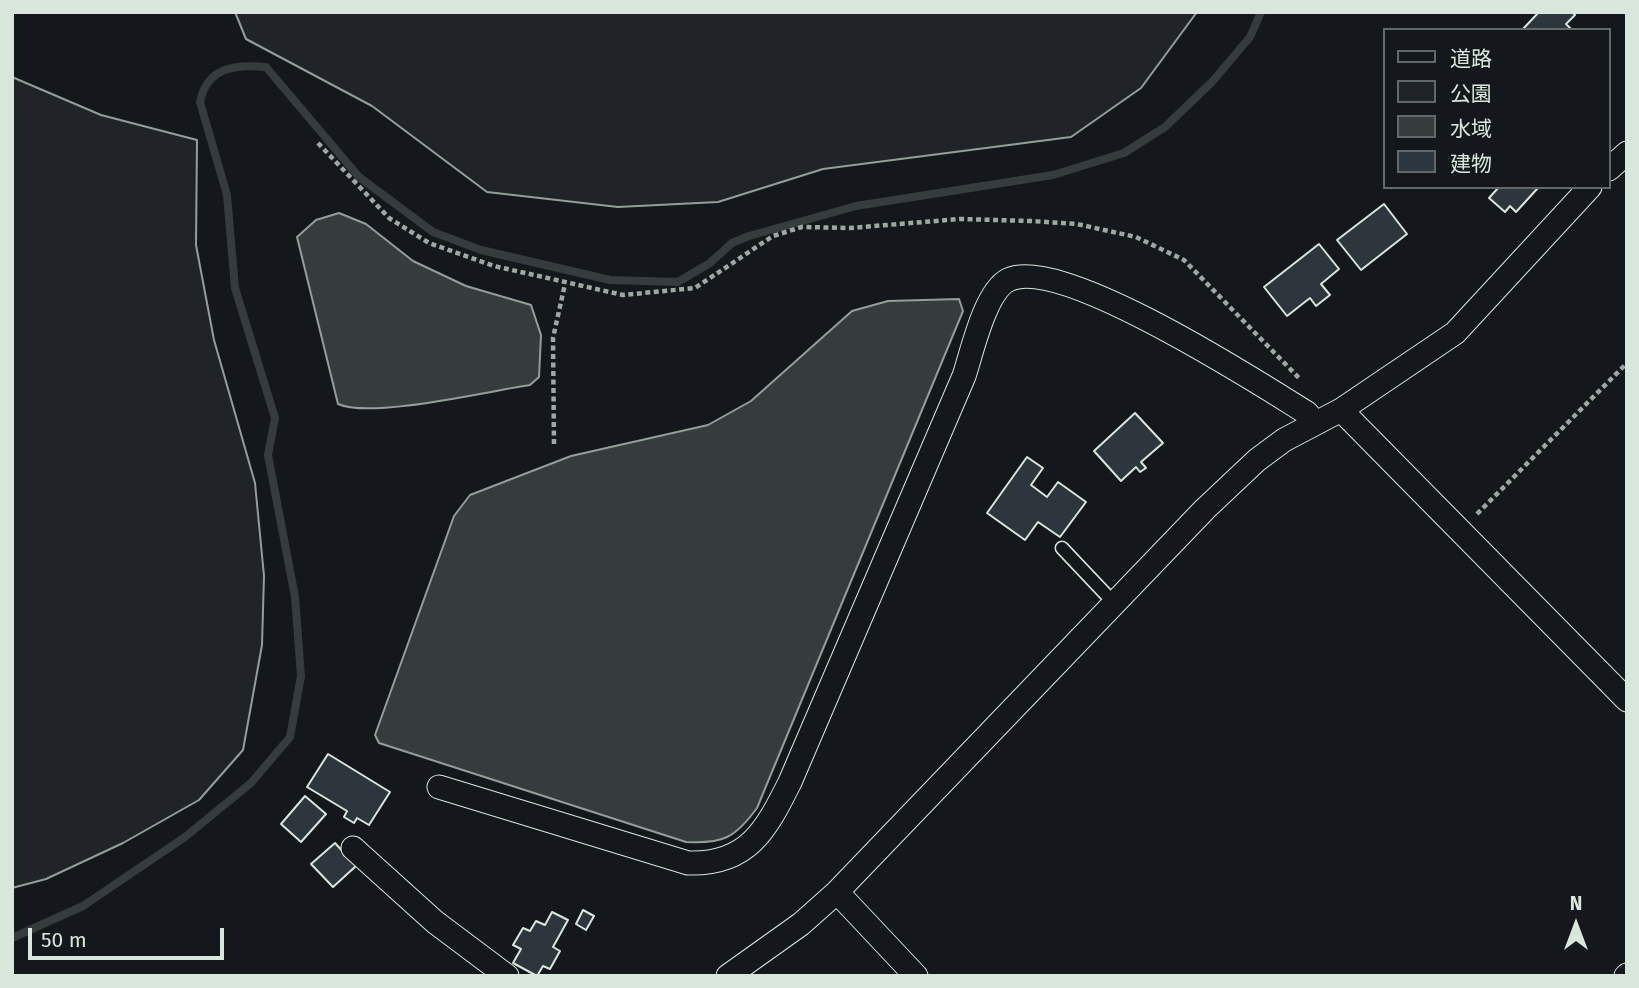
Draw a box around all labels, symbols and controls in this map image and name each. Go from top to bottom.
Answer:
legend [1384,28,1611,189]
text: 道路 [1450,46,1492,72]
text: 公園 [1450,81,1492,107]
text: 水域 [1450,116,1492,142]
text: 建物 [1450,151,1492,177]
north arrow [1541,890,1611,960]
text: N [1570,892,1582,915]
scale bar [32,914,228,958]
text: 50 m [41,927,87,953]

